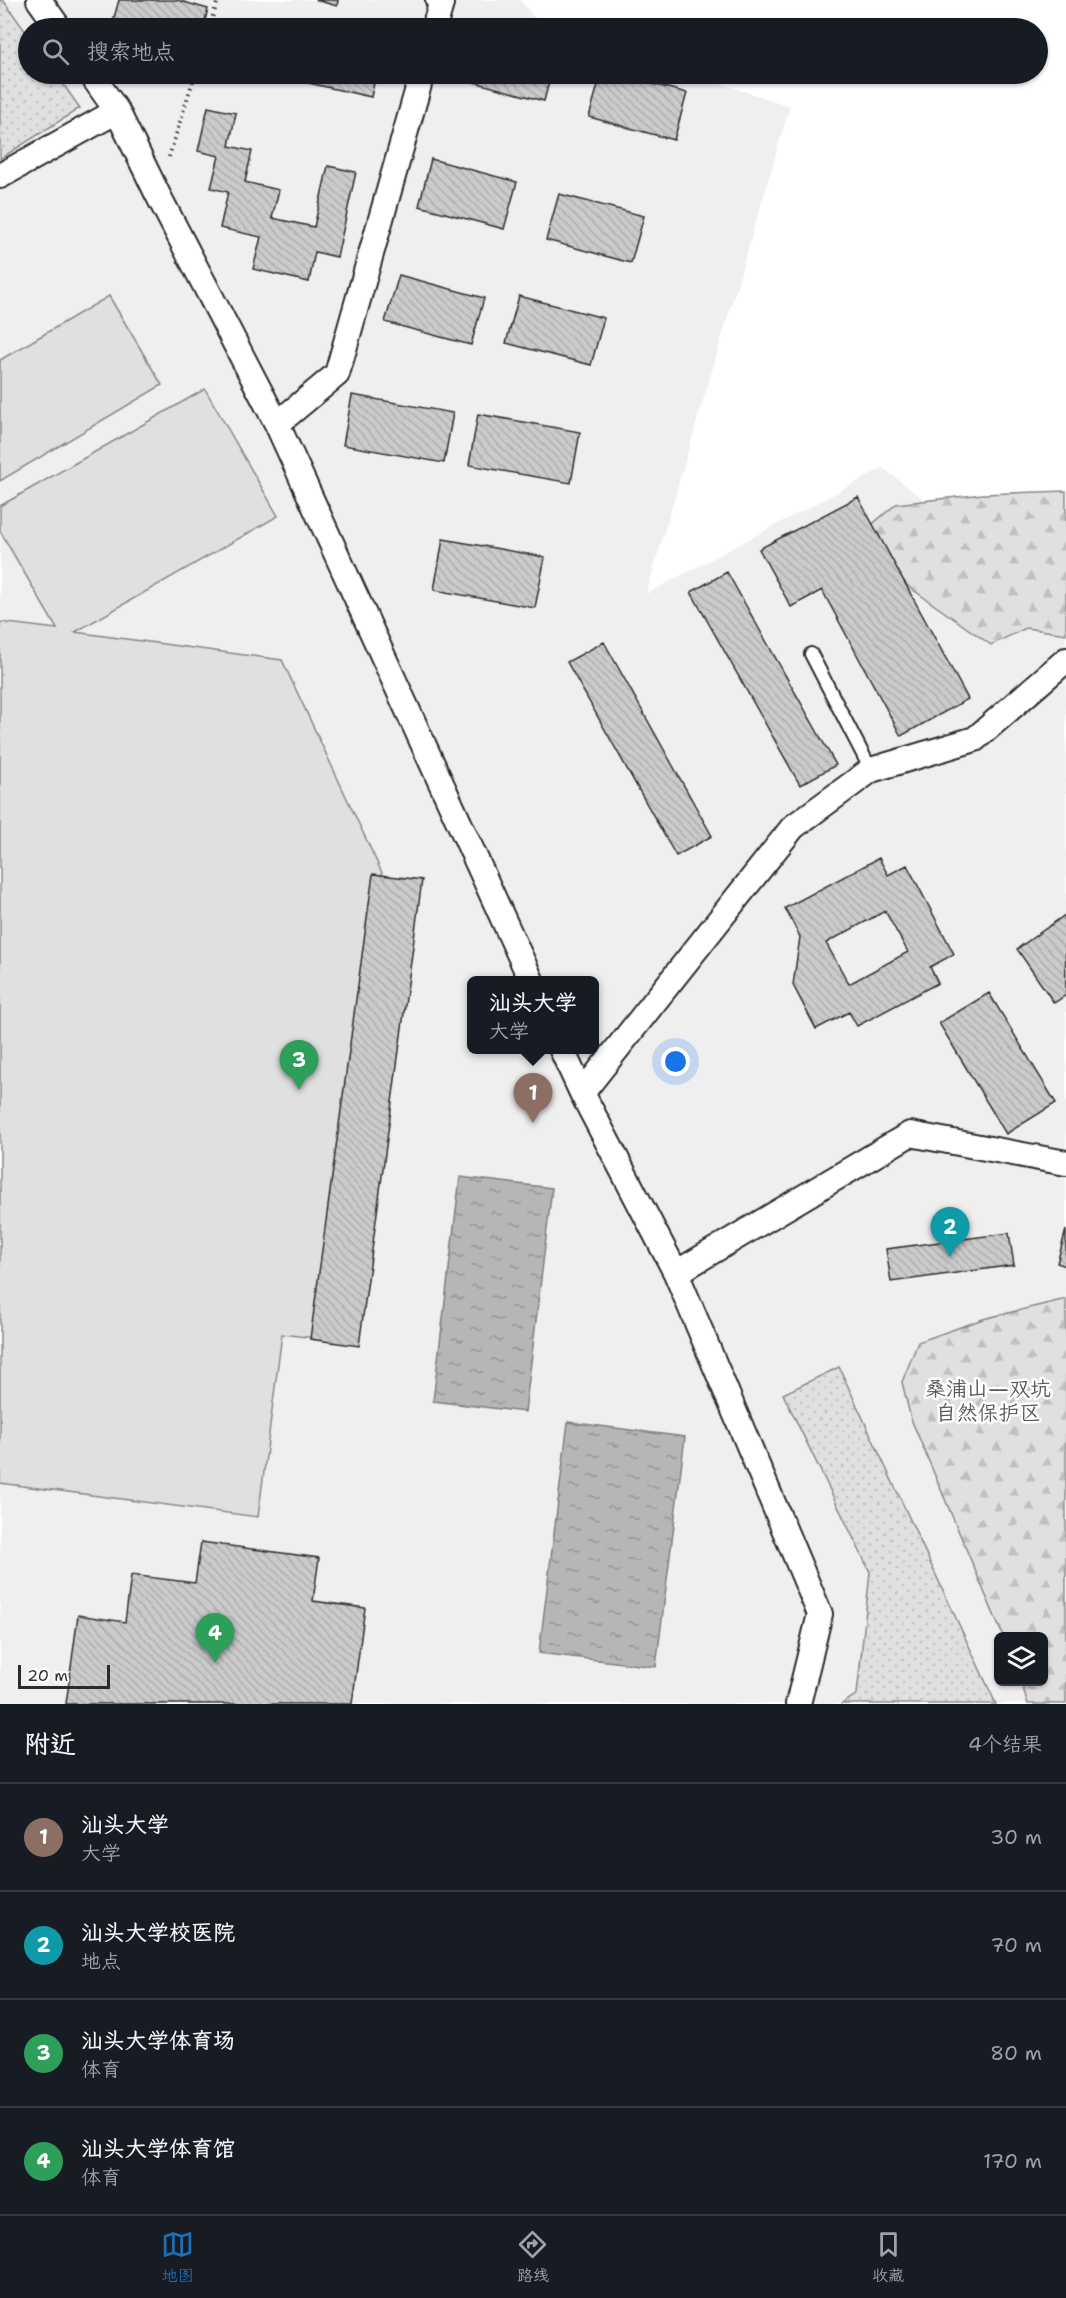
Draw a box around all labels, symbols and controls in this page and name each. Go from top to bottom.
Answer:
search box [18,18,1048,84]
icon: search [39,35,72,68]
text: 搜索地点 [87,37,175,66]
popup [467,976,599,1054]
text: 汕头大学 [489,988,577,1017]
text: 大学 [489,1018,529,1044]
pin: 3 [280,1040,318,1090]
your location [661,1047,690,1076]
pin: 1 [514,1074,552,1123]
pin: 2 [930,1208,970,1257]
park label: 桑浦山—双坑 自然保护区 [925,1375,1051,1427]
pin: 4 [196,1614,234,1663]
map controls [994,1632,1048,1686]
button: layers [994,1632,1048,1686]
scale bar [18,1662,110,1690]
text: 20 m [27,1665,68,1686]
text: 附近 [24,1726,76,1761]
text: 4个结果 [968,1731,1042,1757]
text: 汕头大学 [81,1810,169,1839]
text: 1 [39,1824,48,1850]
text: 30 m [990,1824,1042,1850]
text: 大学 [81,1840,121,1866]
text: 汕头大学校医院 [81,1918,235,1947]
text: 2 [37,1932,51,1958]
text: 70 m [990,1932,1042,1958]
text: 地点 [81,1948,121,1974]
text: 汕头大学体育场 [81,2026,235,2055]
text: 3 [37,2040,51,2066]
text: 80 m [990,2040,1042,2066]
text: 体育 [81,2056,121,2082]
text: 汕头大学体育馆 [81,2134,235,2163]
text: 4 [37,2148,51,2174]
text: 170 m [983,2148,1042,2174]
text: 体育 [81,2164,121,2190]
tab: 地图 [161,2228,194,2286]
tab: 路线 [516,2228,549,2286]
tab: 收藏 [872,2228,905,2286]

